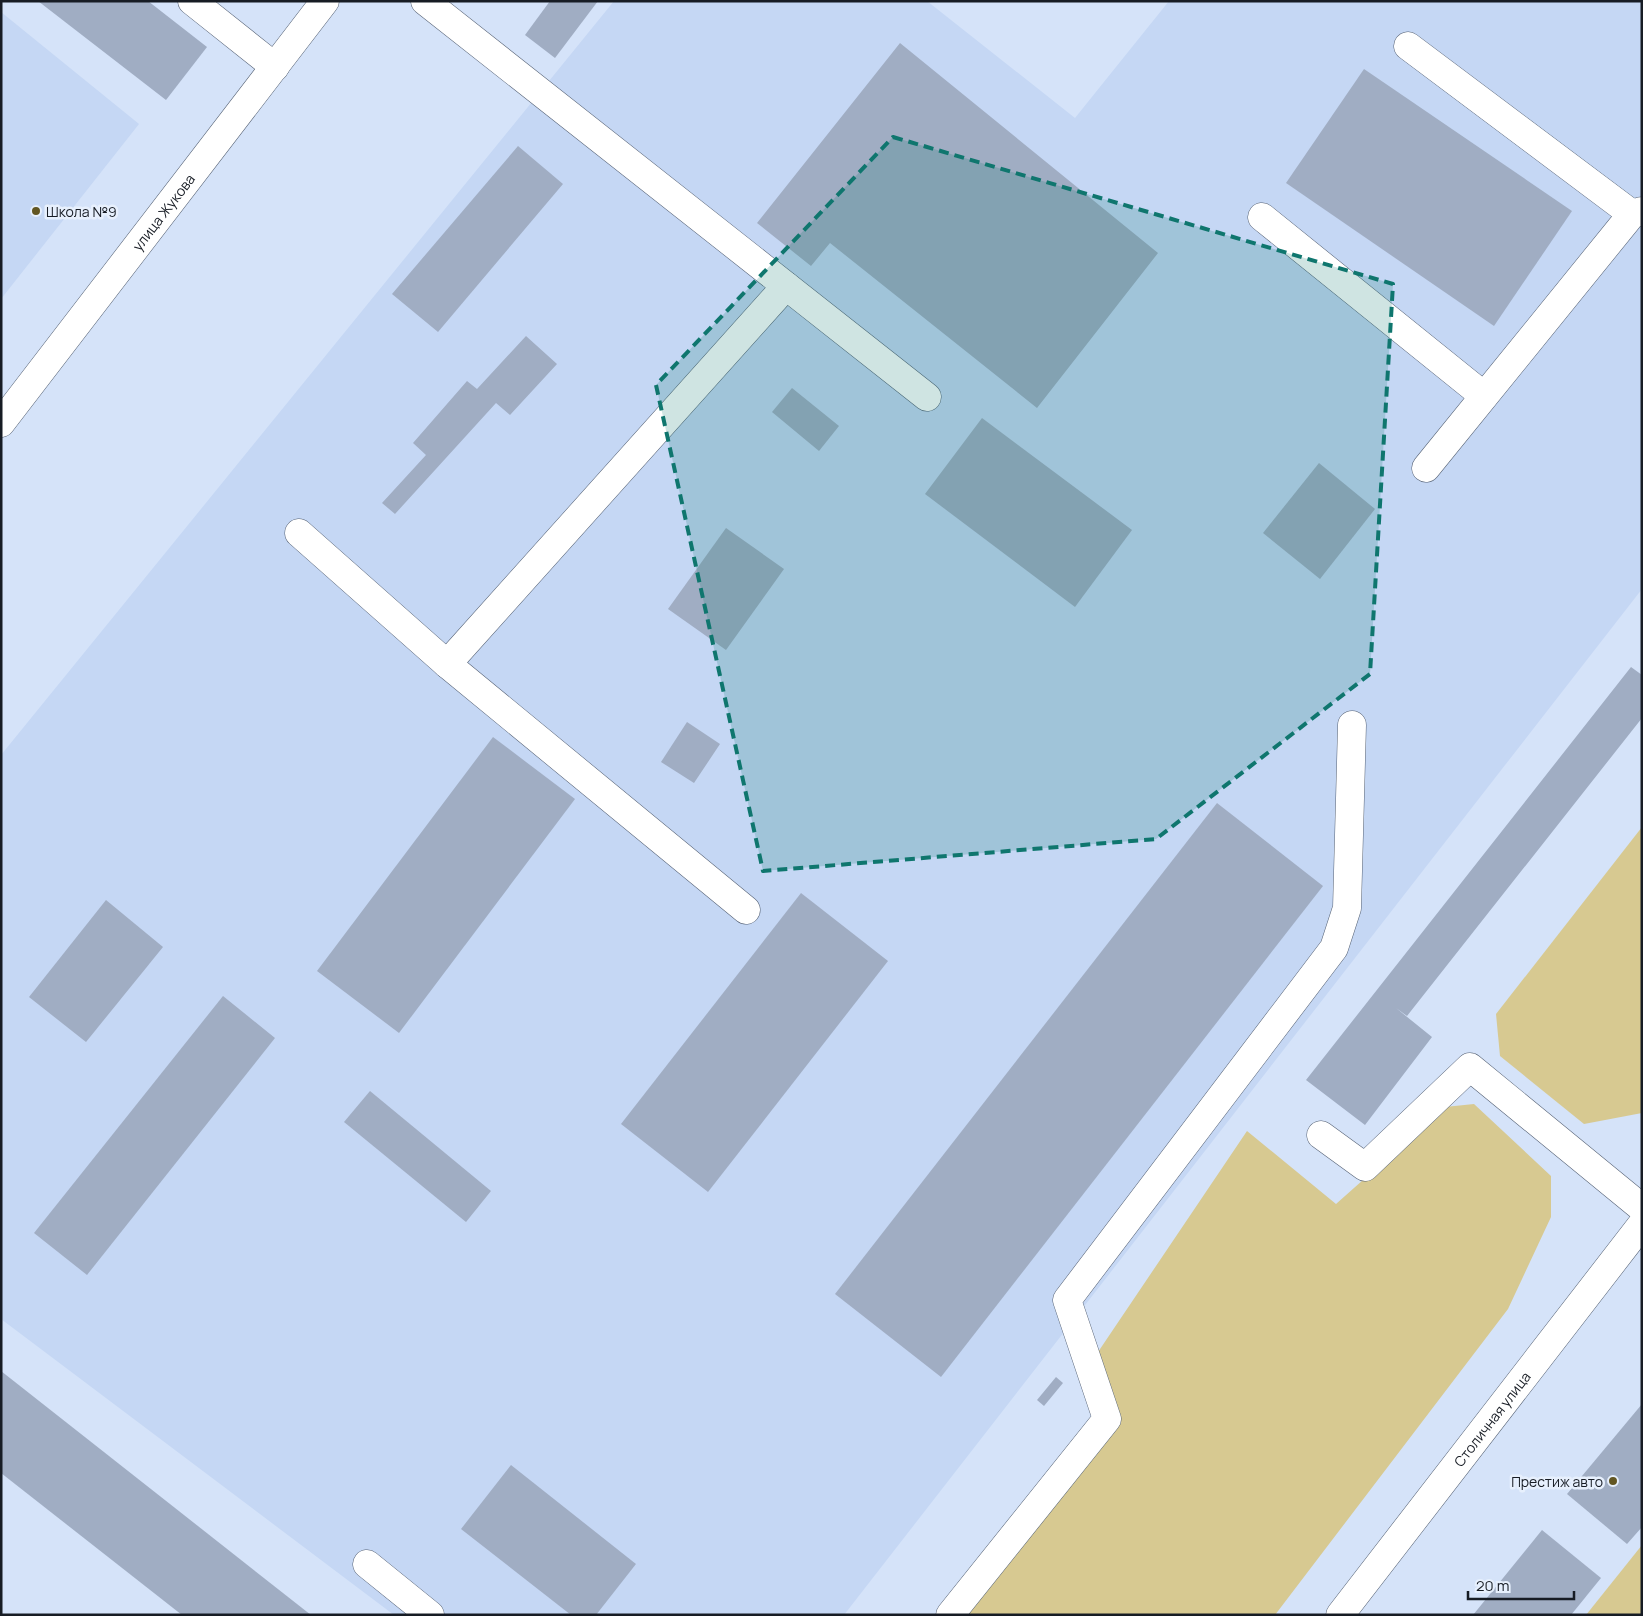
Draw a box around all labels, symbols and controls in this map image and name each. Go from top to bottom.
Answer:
street label: улица Жукова [127,170,199,254]
place label: Школа №9 [46,202,117,221]
marker: Школа №9 [30,205,42,217]
street label: Столичная улица [1449,1367,1534,1470]
place label: Престиж авто [1511,1472,1603,1491]
marker: Престиж авто [1607,1475,1619,1487]
scale bar [1468,1568,1574,1600]
text: 20 m [1476,1575,1509,1596]

